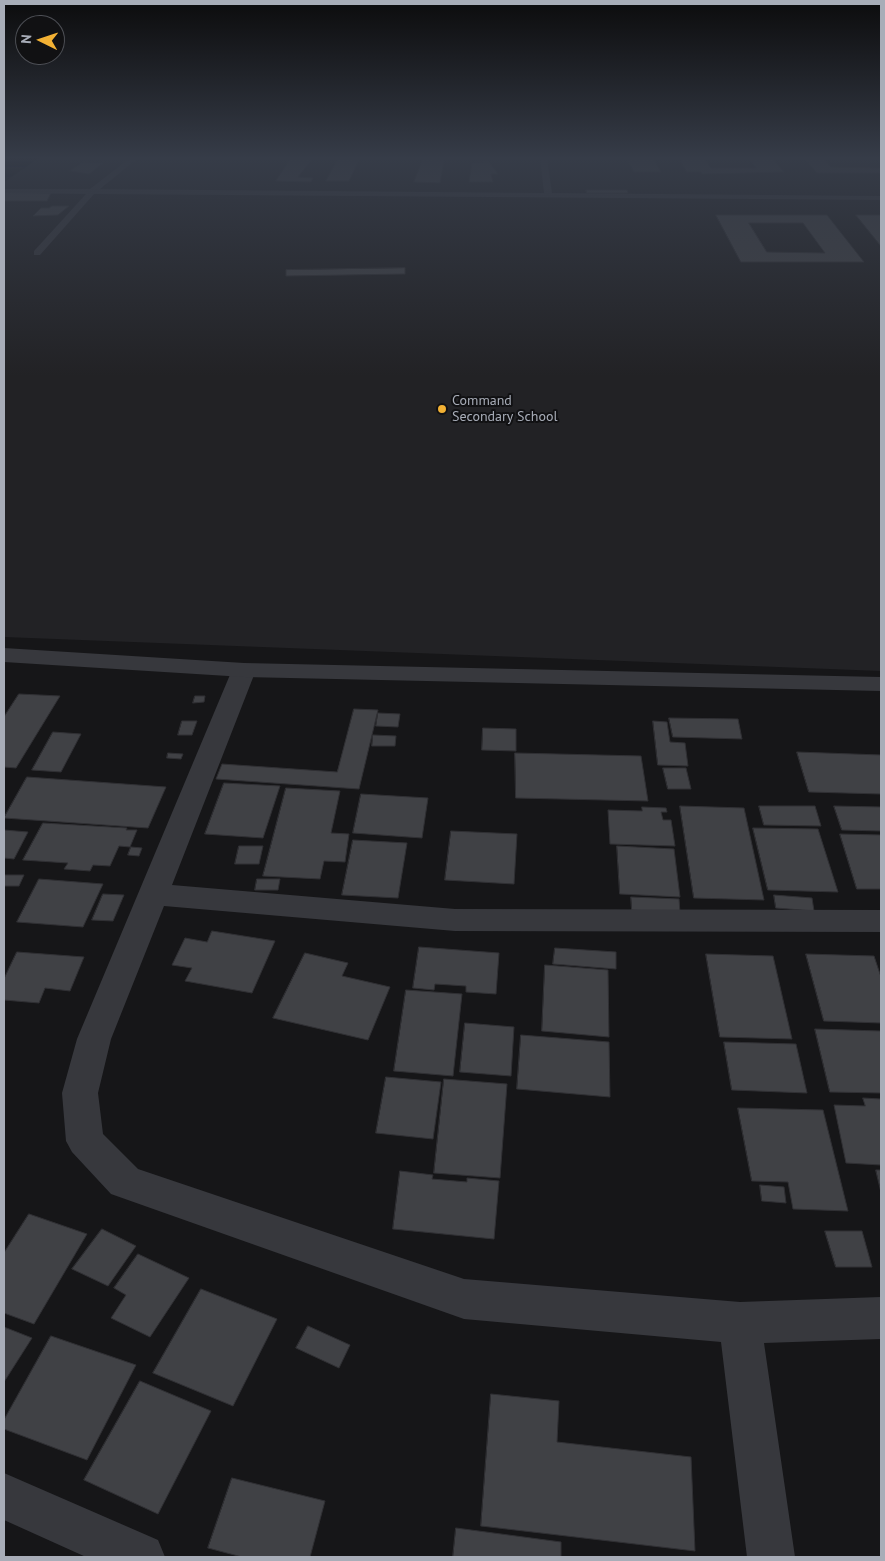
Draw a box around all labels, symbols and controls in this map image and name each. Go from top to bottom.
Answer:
north arrow [15,15,65,65]
text: N [17,34,35,44]
place label: Command Secondary School [452,393,558,426]
marker: Command Secondary School [436,403,448,415]

